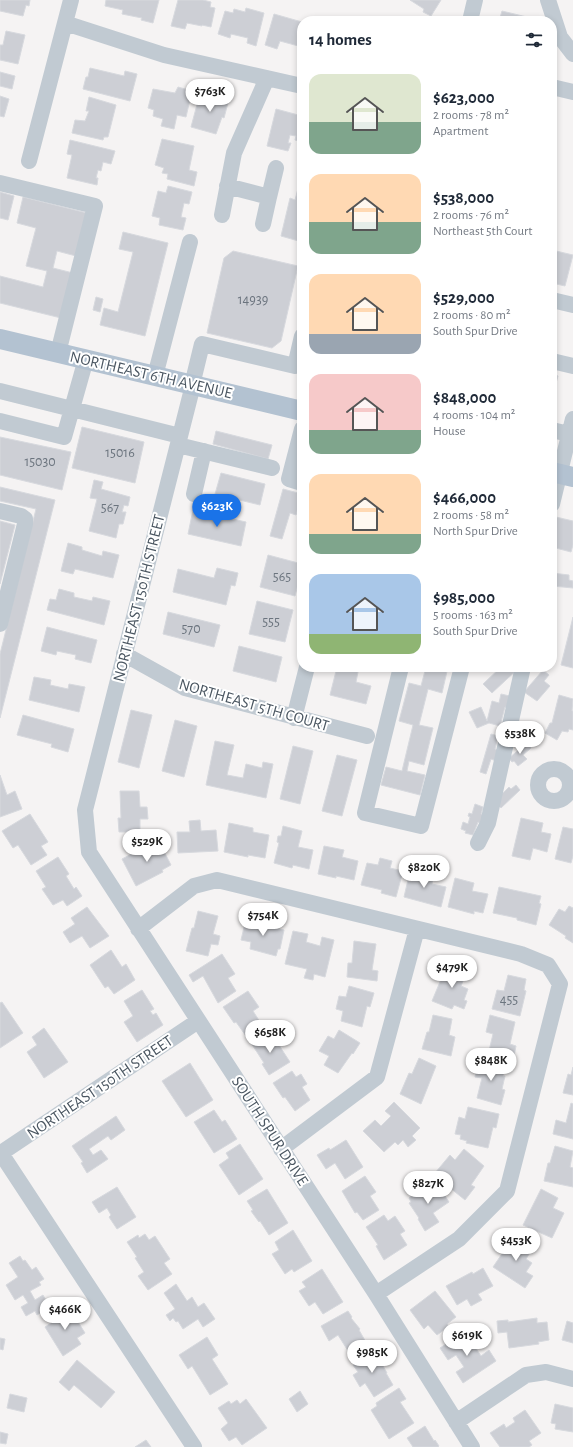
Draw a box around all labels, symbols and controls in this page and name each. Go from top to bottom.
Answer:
icon: filters [523,29,545,51]
text: 14 homes [309,31,372,48]
pin: $763K [182,79,238,113]
text: $763K [195,85,225,98]
text: $623,000 [433,89,495,106]
icon: home [341,90,389,138]
text: 2 rooms · 78 m² [433,109,509,122]
text: Apartment [433,125,488,138]
text: $538,000 [433,189,494,206]
icon: home [341,190,389,238]
text: 2 rooms · 76 m² [433,209,509,222]
text: Northeast 5th Court [433,225,532,238]
text: $529,000 [433,289,495,306]
icon: home [341,290,389,338]
house number: 14939 [238,293,268,307]
text: 2 rooms · 80 m² [433,309,510,322]
text: South Spur Drive [433,325,518,338]
street label: NORTHEAST 6TH AVENUE [68,349,234,402]
text: $848,000 [433,389,496,406]
icon: home [341,390,389,438]
text: 4 rooms · 104 m² [433,409,515,422]
text: House [433,425,465,438]
house number: 15016 [105,446,135,460]
house number: 15030 [24,455,56,469]
text: $466,000 [433,489,496,506]
icon: home [341,490,389,538]
pin: $623K [189,494,245,528]
text: $623K [201,500,233,513]
house number: 567 [101,501,119,515]
text: 2 rooms · 58 m² [433,509,509,522]
street label: NORTHEAST 150TH STREET [110,512,168,683]
text: North Spur Drive [433,525,518,538]
house number: 565 [273,570,291,584]
text: $985,000 [433,589,495,606]
icon: home [341,590,389,638]
text: 5 rooms · 163 m² [433,609,513,622]
house number: 555 [262,615,280,629]
house number: 570 [181,622,201,636]
text: South Spur Drive [433,625,518,638]
street label: NORTHEAST 5TH COURT [177,676,331,734]
pin: $538K [492,721,548,755]
text: $538K [504,727,536,740]
pin: $529K [119,829,175,863]
text: $529K [131,835,163,848]
pin: $820K [396,855,452,889]
text: $820K [408,861,440,874]
pin: $754K [235,903,291,937]
text: $754K [247,909,279,922]
pin: $479K [424,955,480,989]
text: $479K [436,961,468,974]
house number: 455 [500,993,518,1007]
pin: $658K [242,1020,298,1054]
text: $658K [254,1026,286,1039]
street label: NORTHEAST 150TH STREET [24,1032,176,1142]
pin: $848K [463,1048,519,1082]
text: $848K [475,1054,507,1067]
street label: SOUTH SPUR DRIVE [229,1074,311,1189]
pin: $827K [400,1171,456,1205]
text: $827K [412,1177,444,1190]
pin: $453K [488,1228,544,1262]
text: $453K [500,1234,532,1247]
pin: $466K [37,1297,93,1331]
text: $466K [49,1303,81,1316]
pin: $619K [439,1323,495,1357]
text: $619K [452,1329,482,1342]
pin: $985K [344,1340,400,1374]
text: $985K [356,1346,388,1359]

